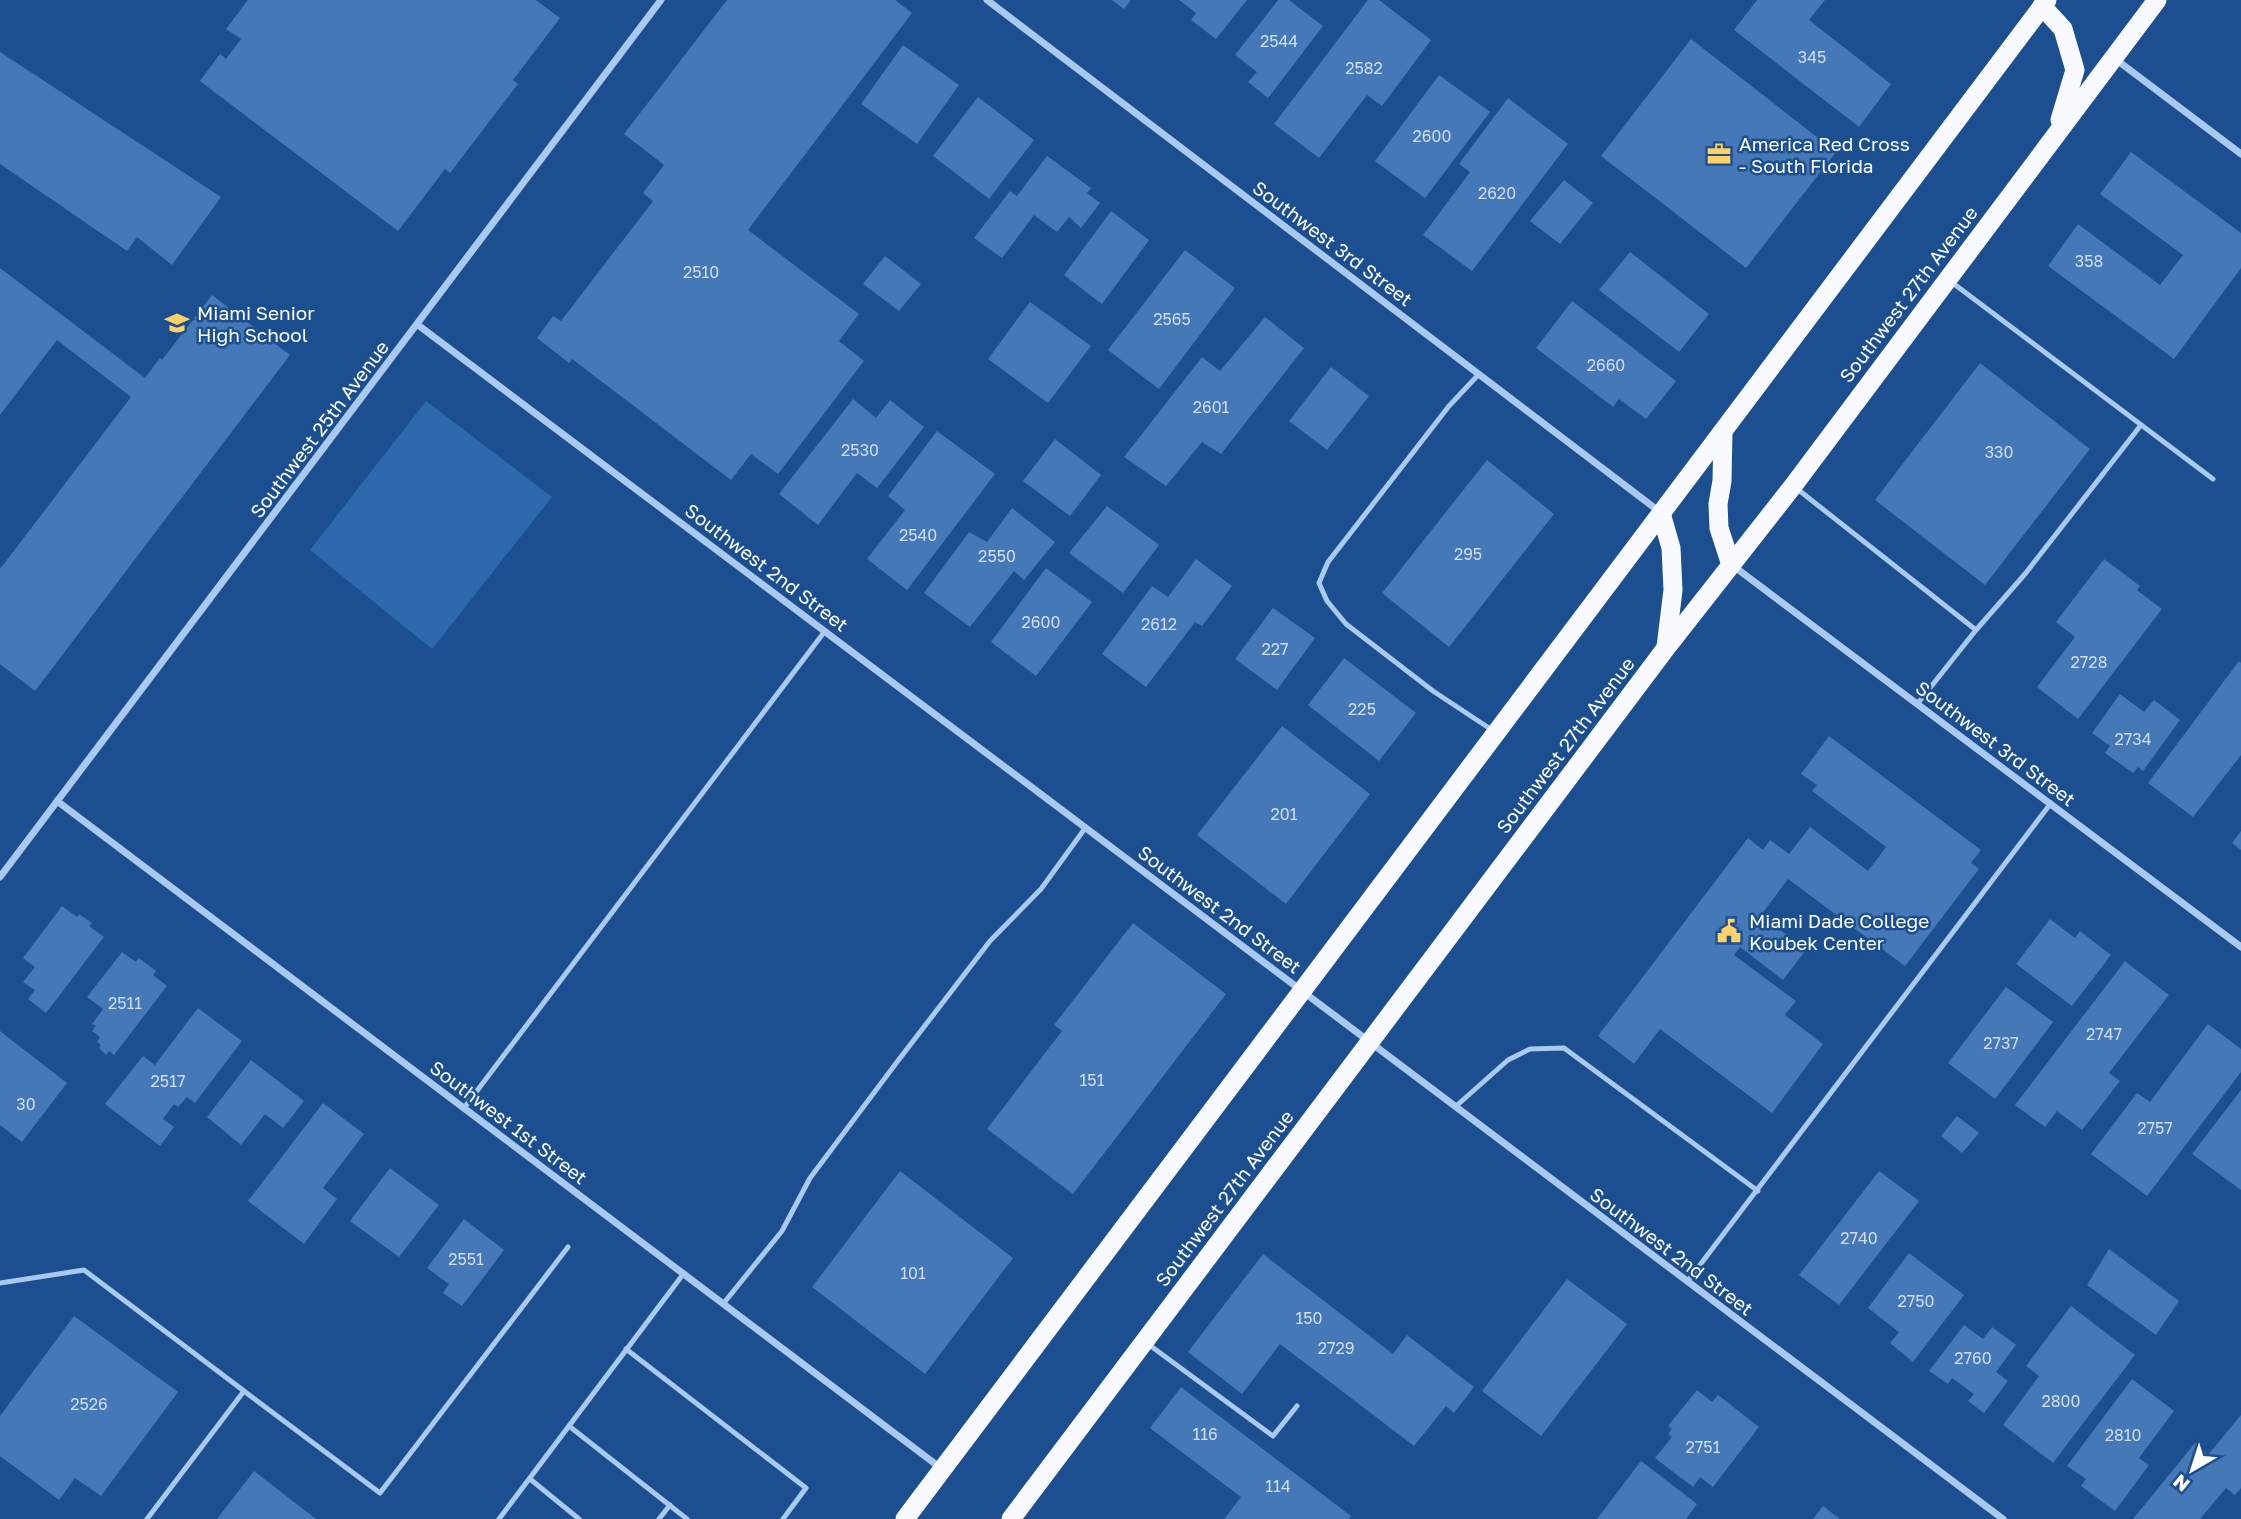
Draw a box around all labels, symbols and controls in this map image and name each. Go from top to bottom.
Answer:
house number: 2544 [1260,31,1298,51]
house number: 345 [1798,47,1826,67]
house number: 2582 [1345,58,1383,78]
house number: 2600 [1413,126,1451,146]
place label: America Red Cross - South Florida [1739,132,1910,177]
office icon: America Red Cross - South Florida [1705,140,1733,168]
street label: Southwest 3rd Street [1249,175,1417,311]
house number: 2620 [1478,183,1516,203]
street label: Southwest 27th Avenue [1834,201,1982,387]
house number: 358 [2075,251,2103,271]
house number: 2510 [683,262,719,282]
place label: Miami Senior High School [197,301,315,346]
school or university icon: Miami Senior High School [163,309,191,337]
house number: 2565 [1153,309,1191,329]
street label: Southwest 25th Avenue [245,336,393,522]
house number: 2660 [1587,355,1625,375]
house number: 2601 [1193,397,1230,417]
house number: 2530 [841,440,879,460]
house number: 330 [1985,442,2013,462]
street label: Southwest 2nd Street [681,498,853,636]
house number: 2540 [899,525,937,545]
house number: 295 [1454,544,1482,564]
house number: 2550 [978,546,1016,566]
house number: 2600 [1022,612,1060,632]
house number: 2612 [1141,614,1177,634]
house number: 227 [1261,639,1289,659]
street label: Southwest 27th Avenue [1491,652,1639,838]
house number: 2728 [2071,652,2107,672]
street label: Southwest 3rd Street [1912,675,2080,811]
house number: 225 [1348,699,1376,719]
house number: 2734 [2115,729,2151,749]
house number: 201 [1271,804,1298,824]
street label: Southwest 2nd Street [1134,840,1306,978]
place label: Miami Dade College Koubek Center [1749,909,1929,954]
public building icon: Miami Dade College Koubek Center [1715,917,1743,945]
house number: 2511 [108,993,142,1013]
house number: 2747 [2086,1024,2122,1044]
house number: 2737 [1983,1033,2019,1053]
street label: Southwest 1st Street [426,1055,592,1189]
house number: 151 [1080,1070,1105,1090]
house number: 2517 [151,1071,185,1091]
house number: 30 [16,1094,36,1114]
street label: Southwest 27th Avenue [1150,1105,1298,1291]
house number: 2757 [2137,1118,2173,1138]
street label: Southwest 2nd Street [1586,1182,1758,1320]
house number: 2740 [1840,1228,1878,1248]
house number: 2551 [448,1249,484,1269]
house number: 101 [900,1263,926,1283]
house number: 2750 [1898,1291,1934,1311]
house number: 150 [1296,1308,1322,1328]
house number: 2729 [1318,1338,1354,1358]
house number: 2760 [1954,1348,1992,1368]
house number: 2800 [2042,1391,2080,1411]
house number: 2526 [70,1394,108,1414]
house number: 116 [1192,1424,1218,1444]
house number: 2810 [2105,1425,2141,1445]
north arrow [2157,1435,2227,1505]
house number: 2751 [1686,1437,1721,1457]
text: N [2168,1470,2194,1497]
house number: 114 [1265,1476,1291,1496]

